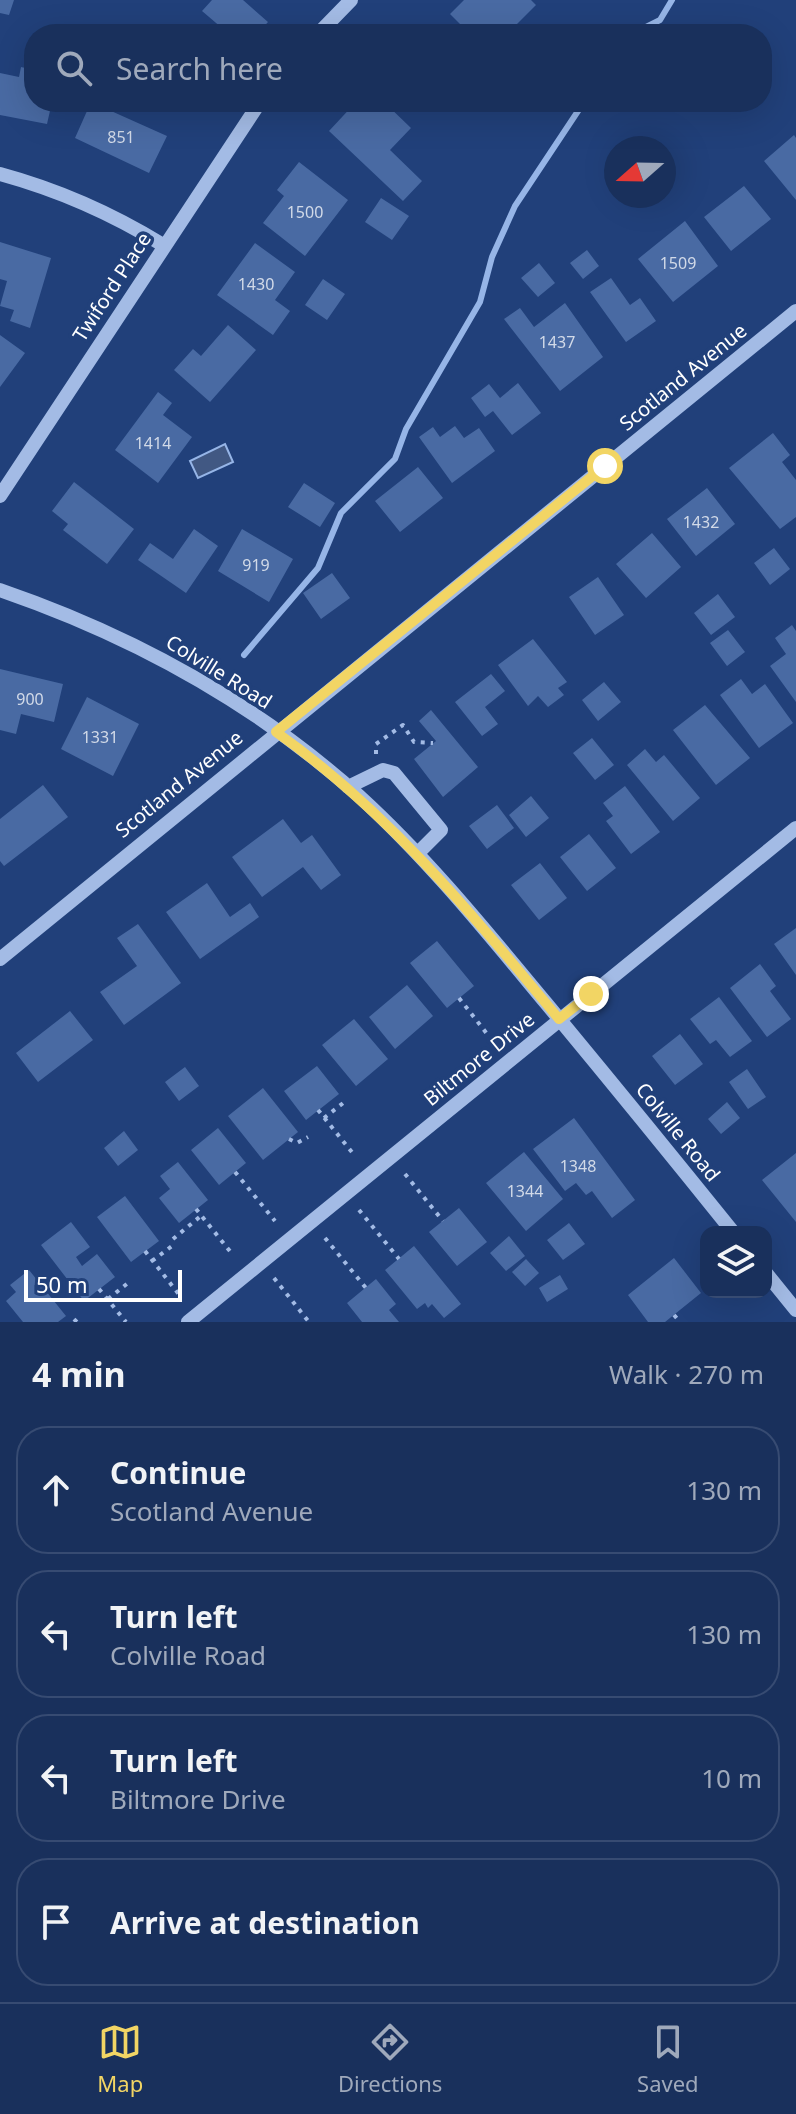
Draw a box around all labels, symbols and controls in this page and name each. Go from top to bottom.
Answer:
search box [24,24,772,112]
icon: search [52,46,96,90]
text: Search here [116,48,283,89]
house number: 851 [107,126,135,148]
north arrow [604,136,676,208]
house number: 1500 [287,201,323,223]
street label: Twiford Place [66,227,157,347]
house number: 1509 [660,252,696,274]
house number: 1430 [238,273,274,295]
street label: Scotland Avenue [613,317,752,436]
house number: 1437 [539,331,575,353]
house number: 1414 [135,432,171,454]
route start [587,448,623,484]
house number: 1432 [683,511,719,533]
house number: 919 [242,554,270,576]
street label: Colville Road [161,628,277,715]
house number: 900 [16,688,44,710]
street label: Scotland Avenue [109,724,248,843]
house number: 1331 [82,726,118,748]
route end [573,976,609,1012]
street label: Biltmore Drive [418,1006,540,1112]
street label: Colville Road [630,1077,727,1187]
house number: 1348 [560,1155,596,1177]
house number: 1344 [507,1180,543,1202]
map controls [700,1226,772,1298]
button: layers [700,1226,772,1298]
scale bar [24,1266,182,1302]
text: 50 m [36,1269,87,1299]
text: 4 min [32,1351,126,1397]
text: Walk · 270 m [609,1356,764,1392]
text: Continue [110,1452,246,1493]
icon: ahead [34,1468,78,1512]
text: 130 m [686,1472,762,1508]
text: Scotland Avenue [110,1493,313,1529]
text: Turn left [110,1596,238,1637]
icon: left [34,1612,78,1656]
text: 130 m [686,1616,762,1652]
text: Colville Road [110,1637,266,1673]
text: Turn left [110,1740,238,1781]
icon: left [34,1756,78,1800]
text: 10 m [701,1760,762,1796]
text: Biltmore Drive [110,1781,286,1817]
icon: arrive [34,1900,78,1944]
text: Arrive at destination [110,1902,420,1943]
tab: Map [97,2020,143,2098]
tab: Directions [338,2020,442,2098]
tab: Saved [637,2020,699,2098]

